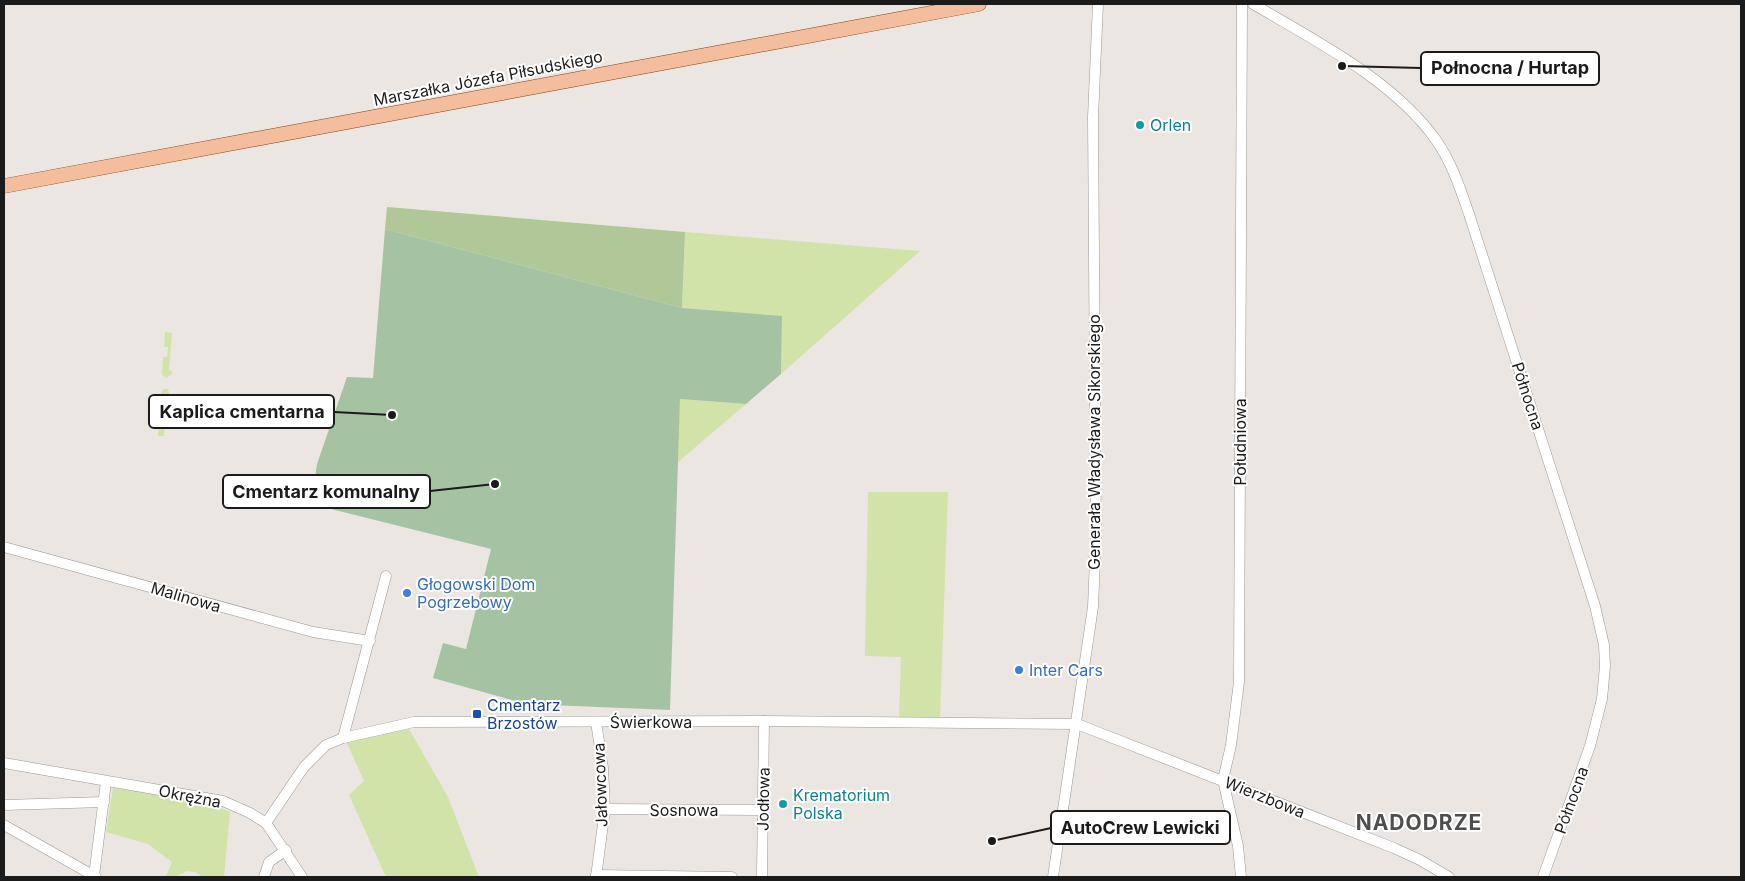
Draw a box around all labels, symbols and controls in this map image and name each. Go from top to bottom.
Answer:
street label: Marszałka Józefa Piłsudskiego [372,46,604,110]
callout: Połnocna / Hurtap [1421,52,1599,85]
text: Połnocna / Hurtap [1431,57,1589,78]
place label: Orlen [1150,115,1191,135]
marker: Orlen [1134,119,1146,131]
street label: Generała Władysława Sikorskiego [1084,314,1104,570]
street label: Północna [1508,360,1548,432]
callout: Kaplica cmentarna [149,395,334,428]
street label: Południowa [1230,398,1250,486]
text: Kaplica cmentarna [159,401,325,422]
callout: Cmentarz komunalny [223,475,430,508]
text: Cmentarz komunalny [232,481,420,502]
place label: Głogowski Dom Pogrzebowy [417,574,535,612]
street label: Malinowa [149,577,223,617]
marker: Głogowski Dom Pogrzebowy [401,587,413,599]
place label: Inter Cars [1029,660,1103,680]
marker: Inter Cars [1013,664,1025,676]
place label: Cmentarz Brzostów [487,695,561,733]
marker: Cmentarz Brzostów [471,708,483,720]
street label: Świerkowa [610,712,692,732]
street label: Jałowcowa [589,742,611,828]
street label: Północna [1550,764,1592,836]
street label: Jodłowa [752,767,774,831]
street label: Wierzbowa [1222,772,1308,822]
street label: Okrężna [157,780,223,812]
place label: Krematorium Polska [793,785,890,823]
marker: Krematorium Polska [777,798,789,810]
street label: Sosnowa [649,800,719,820]
district label: NADODRZE [1356,810,1482,835]
callout: AutoCrew Lewicki [1051,811,1230,844]
text: AutoCrew Lewicki [1060,817,1220,838]

